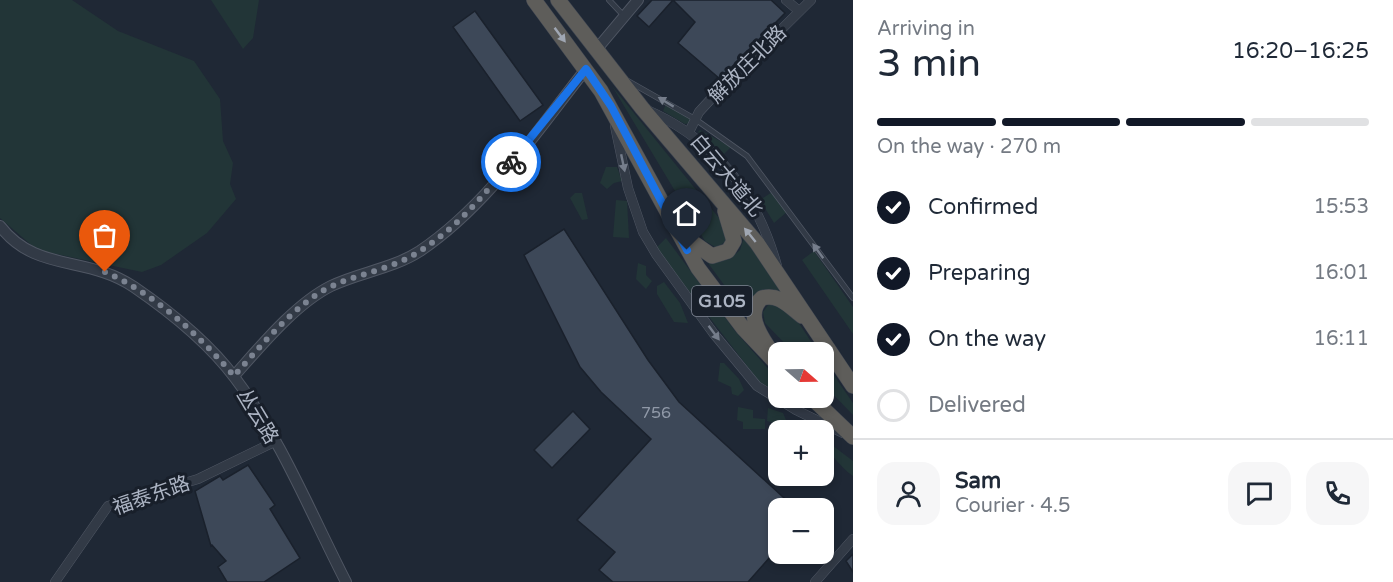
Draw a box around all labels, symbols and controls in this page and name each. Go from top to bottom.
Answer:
text: Arriving in [877,17,975,41]
street label: 解放庄北路 [704,21,792,109]
one-way arrow [554,26,566,42]
text: 16:20–16:25 [1232,38,1369,64]
text: 3 min [877,40,981,87]
one-way arrow [657,97,674,107]
street label: 白云大道北 [685,130,768,222]
courier [481,132,541,192]
text: On the way · 270 m [877,135,1061,159]
icon: bike [495,146,528,179]
one-way arrow [619,154,628,173]
pin [661,188,712,250]
icon: check [877,191,910,224]
text: Confirmed [928,194,1038,220]
text: 15:53 [1314,195,1369,219]
icon: home [670,197,703,230]
pin [79,210,130,272]
icon: bag [88,219,121,252]
one-way arrow [745,228,757,243]
one-way arrow [813,243,825,258]
icon: check [877,257,910,290]
text: Preparing [928,260,1031,286]
text: 16:01 [1314,261,1369,285]
road number: G105 [692,286,752,316]
icon: check [877,323,910,356]
one-way arrow [707,325,719,340]
text: On the way [928,326,1046,352]
text: 16:11 [1314,327,1369,351]
north arrow [768,342,834,408]
map controls [768,342,834,564]
street label: 丛云路 [231,385,283,448]
text: Delivered [928,392,1026,418]
house number: 756 [641,403,671,423]
button: + [768,420,834,486]
button: person [877,462,940,525]
button: chat [1228,462,1291,525]
button: phone [1306,462,1369,525]
text: Sam [955,468,1001,494]
street label: 福泰东路 [110,472,193,520]
text: Courier · 4.5 [955,494,1070,518]
button: − [768,498,834,564]

